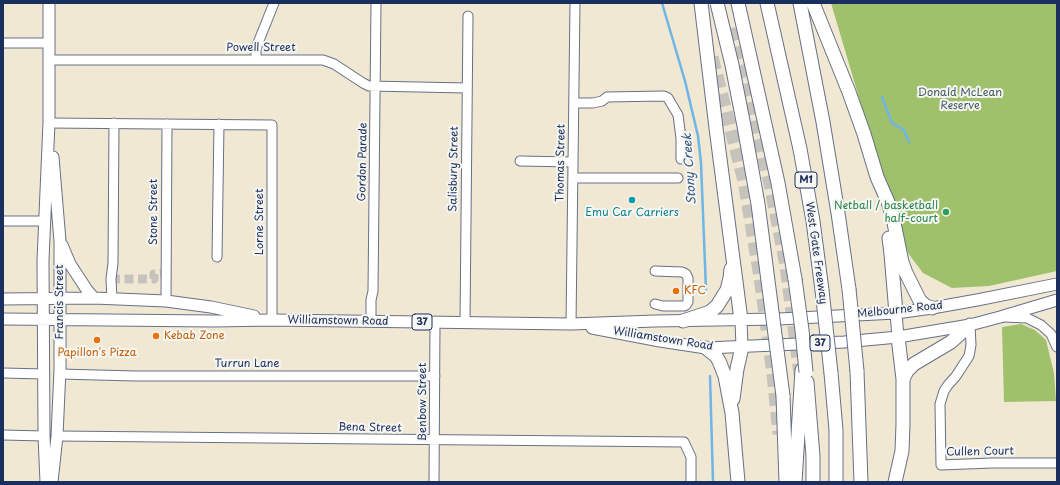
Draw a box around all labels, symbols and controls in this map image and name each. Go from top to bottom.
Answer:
street label: Powell Street [226,41,296,55]
park label: Donald McLean Reserve [918,86,1002,112]
street label: Gordon Parade [356,122,370,202]
street label: Thomas Street [554,124,568,202]
street label: Salisbury Street [447,126,461,212]
water label: Stony Creek [680,133,700,205]
road number: M1 [795,172,817,188]
street label: Stone Street [147,179,161,245]
street label: Lorne Street [253,189,267,255]
marker: Emu Car Carriers [627,195,637,205]
place label: Netball / basketball half-court [834,199,938,225]
street label: West Gate Freeway [802,201,830,305]
place label: Emu Car Carriers [585,206,679,220]
marker: Netball / basketball half-court [941,207,951,217]
street label: Francis Street [53,264,67,340]
place label: KFC [684,284,706,298]
marker: KFC [671,286,681,296]
street label: Melbourne Road [856,299,944,321]
street label: Williamstown Road [287,314,389,328]
road number: 37 [412,314,432,330]
street label: Williamstown Road [612,325,714,353]
place label: Kebab Zone [164,329,225,343]
marker: Kebab Zone [151,331,161,341]
marker: Papillon's Pizza [92,335,102,345]
road number: 37 [810,335,830,351]
place label: Papillon's Pizza [57,346,137,360]
street label: Turrun Lane [214,357,280,371]
street label: Benbow Street [416,363,430,441]
street label: Bena Street [338,421,402,435]
street label: Cullen Court [946,445,1014,459]

